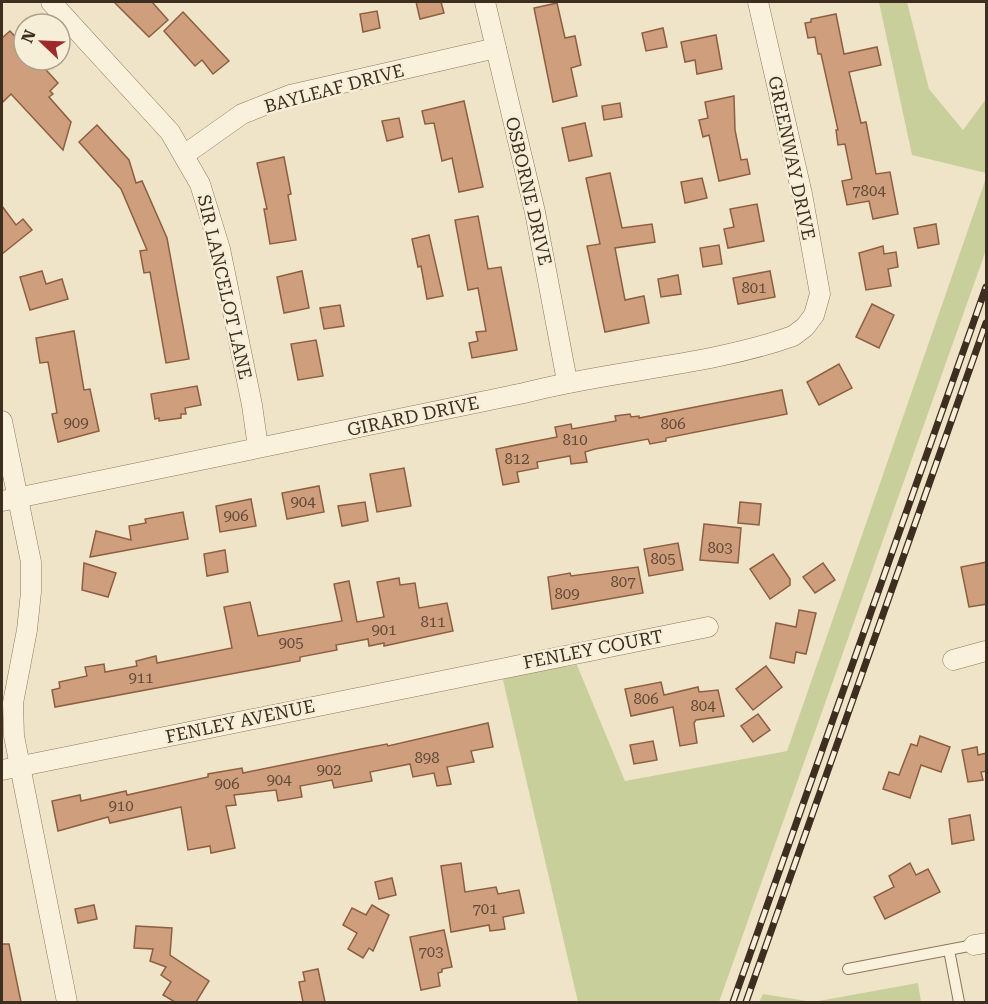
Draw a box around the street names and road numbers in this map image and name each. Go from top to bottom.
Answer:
street label: BAYLEAF DRIVE [262,59,406,117]
street label: GREENWAY DRIVE [764,74,820,242]
street label: OSBORNE DRIVE [502,115,556,267]
street label: SIR LANCELOT LANE [193,193,257,381]
street label: GIRARD DRIVE [345,392,481,440]
street label: FENLEY COURT [521,625,665,673]
street label: FENLEY AVENUE [163,695,317,747]

